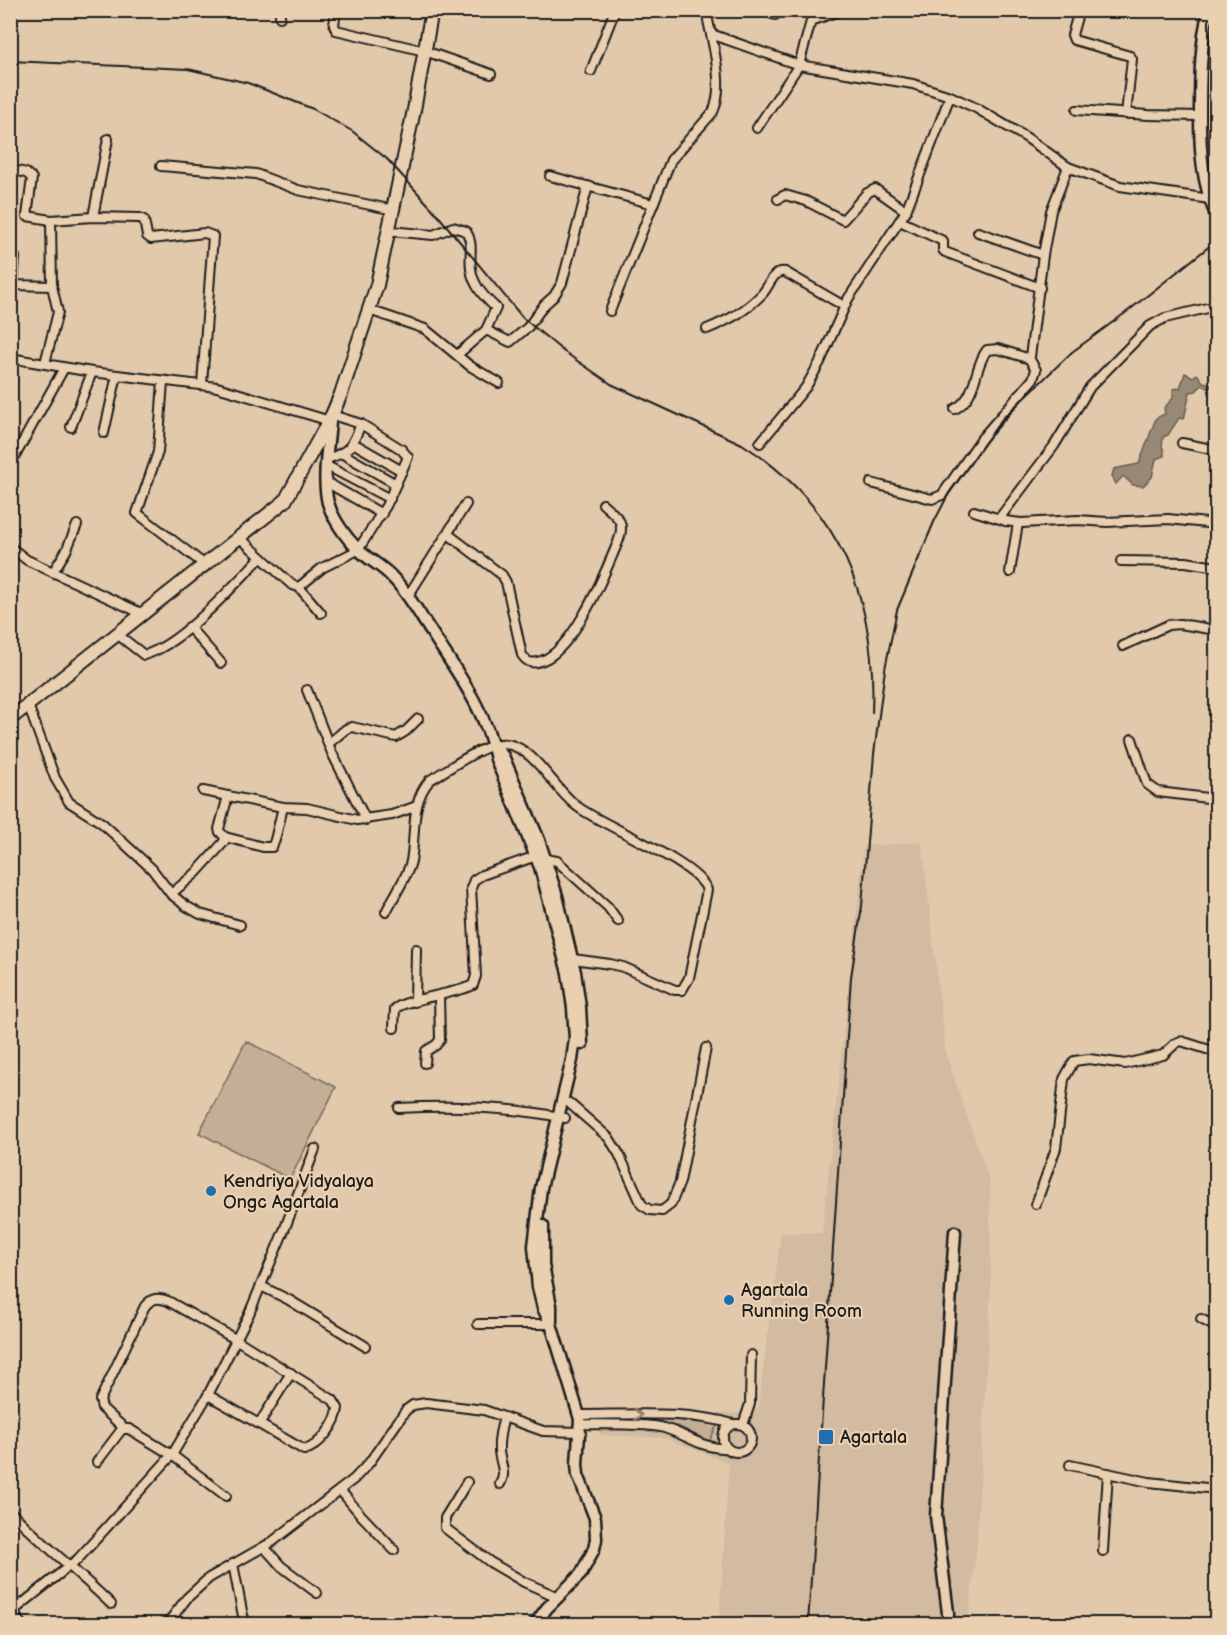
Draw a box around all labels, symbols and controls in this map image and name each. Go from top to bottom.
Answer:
place label: Kendriya Vidyalaya Ongc Agartala [223,1171,374,1213]
marker: Kendriya Vidyalaya Ongc Agartala [204,1184,218,1198]
place label: Agartala Running Room [741,1280,862,1322]
marker: Agartala Running Room [722,1293,736,1307]
one-way arrow [633,1409,642,1421]
place label: Agartala [840,1427,907,1448]
marker: Agartala [817,1428,835,1446]

